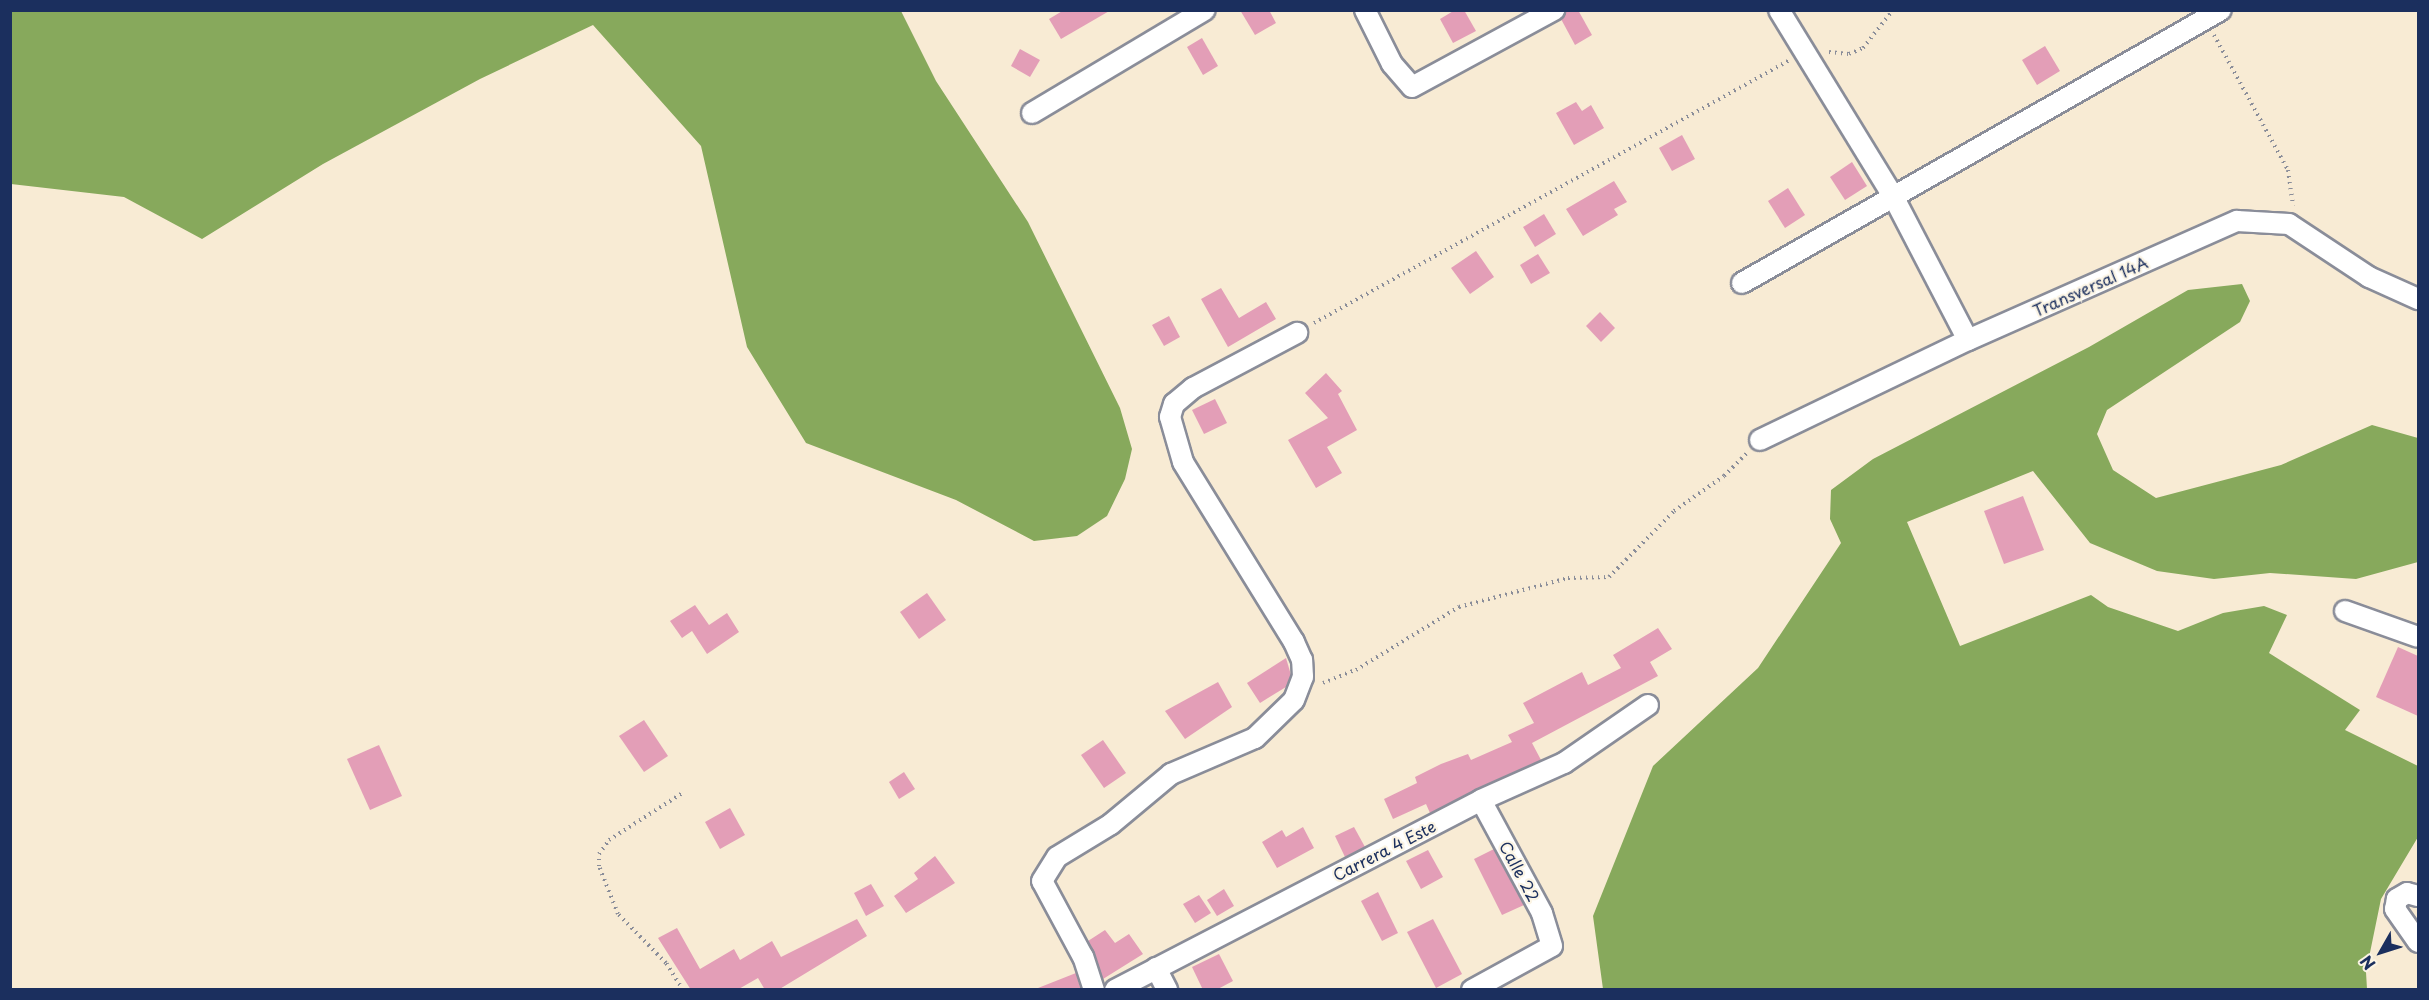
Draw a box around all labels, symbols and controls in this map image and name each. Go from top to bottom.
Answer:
street label: Transversal 14A [2029,252,2151,320]
street label: Carrera 4 Este [1329,816,1439,884]
street label: Calle 22 [1496,837,1544,905]
north arrow [2351,922,2411,982]
text: N [2354,951,2380,976]

